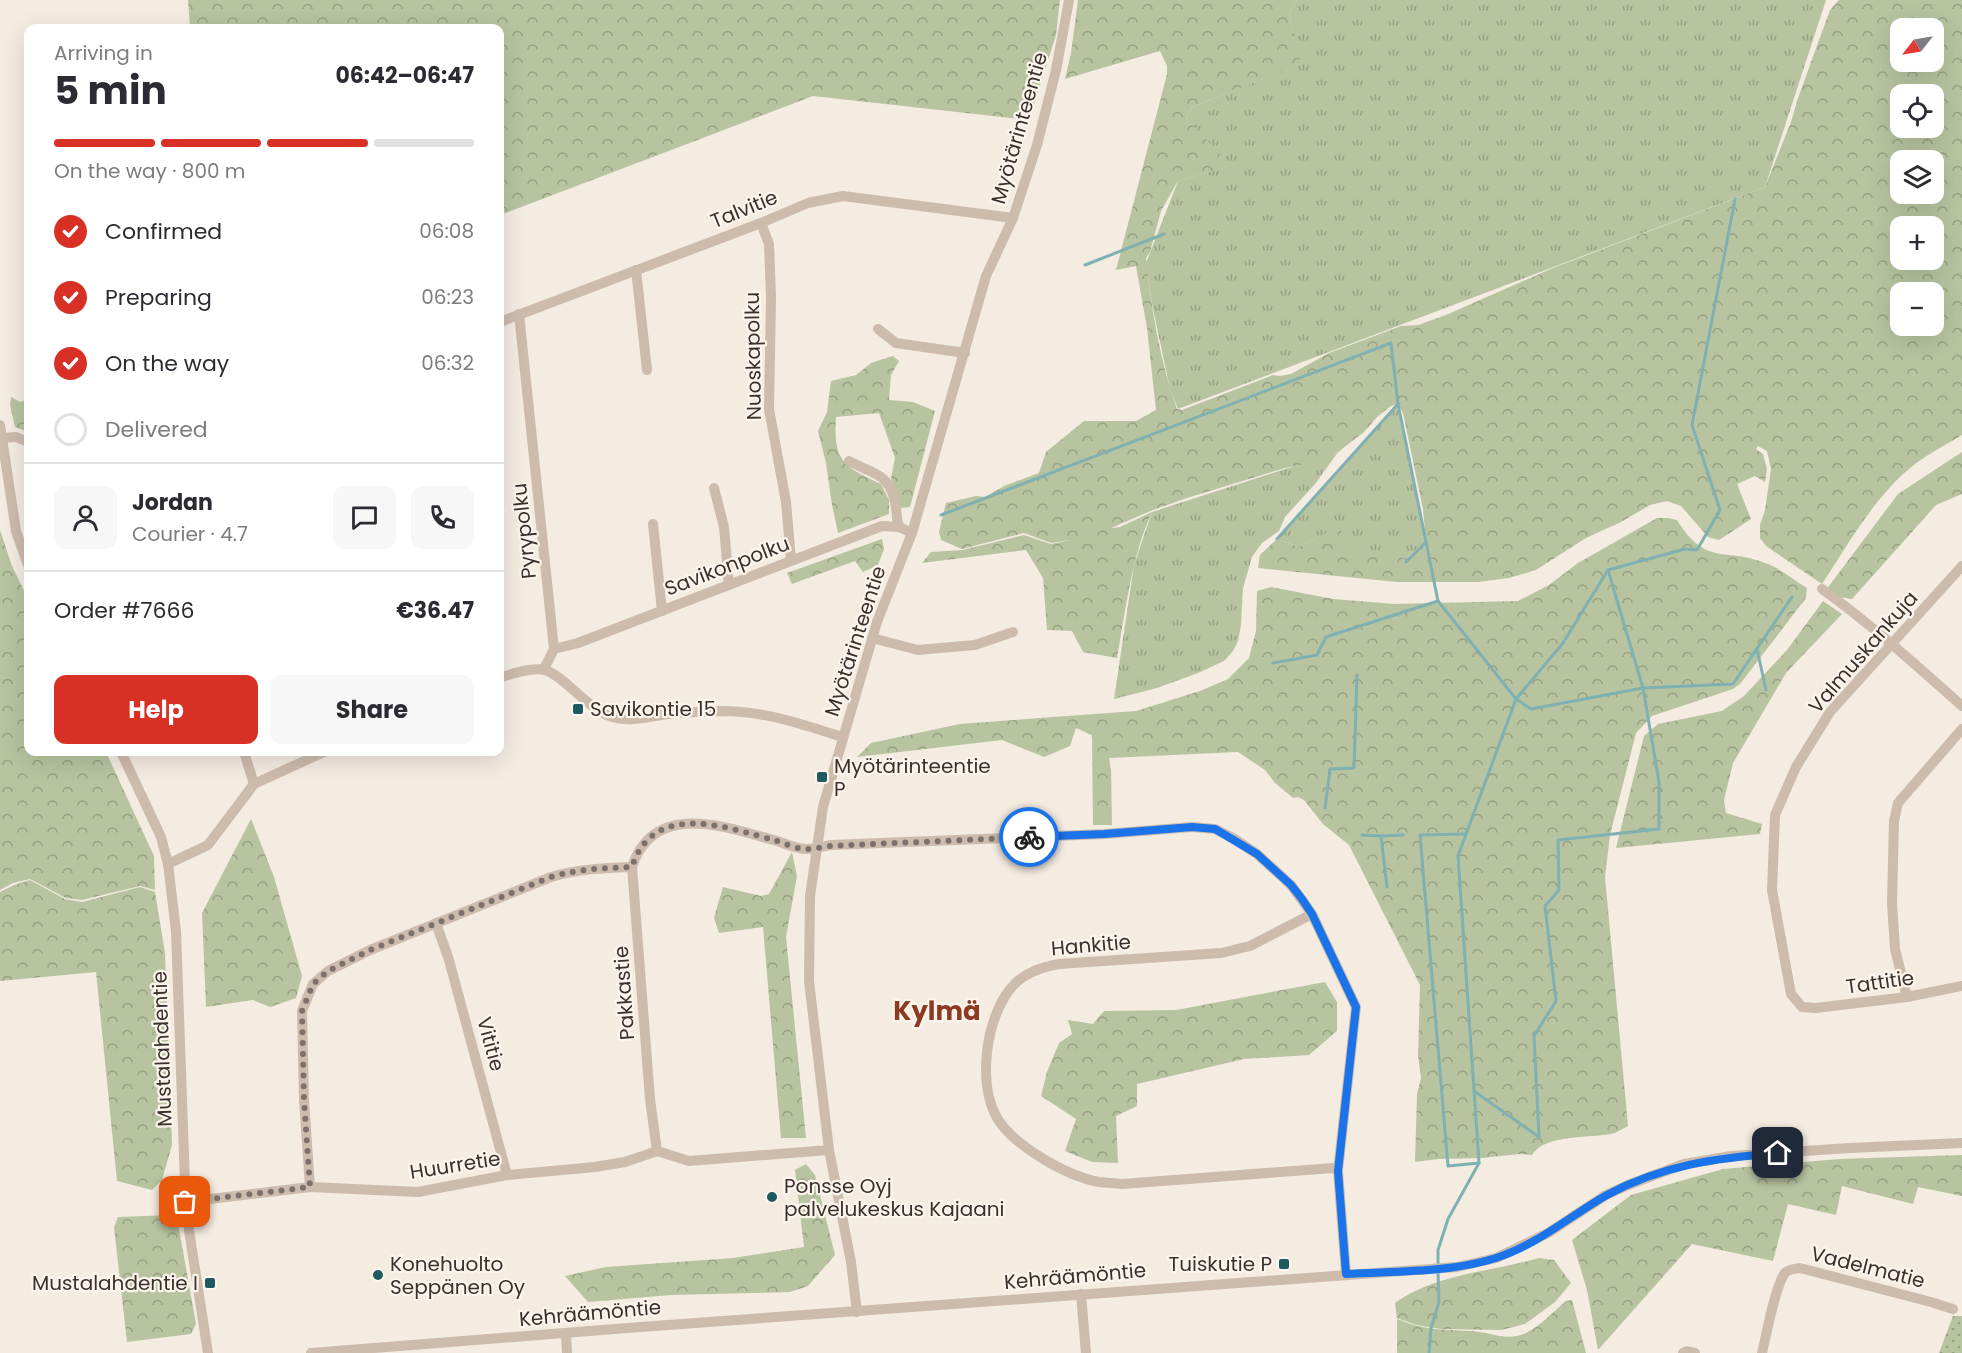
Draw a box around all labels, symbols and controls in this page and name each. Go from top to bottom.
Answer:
north arrow [1890,18,1944,72]
map controls [1890,18,1944,336]
text: Arriving in [54,39,153,67]
street label: Myötärinteentie [984,49,1054,207]
text: 06:42–06:47 [335,60,474,91]
text: 5 min [54,63,167,118]
button: locate [1890,84,1944,138]
button: layers [1890,150,1944,204]
text: On the way · 800 m [54,157,245,185]
street label: Talvitie [706,183,782,235]
icon: check [54,215,87,248]
text: Confirmed [105,216,222,247]
button: + [1890,216,1944,270]
text: 06:08 [419,217,474,245]
icon: check [54,281,87,314]
text: Preparing [105,282,212,313]
button: − [1890,282,1944,336]
text: 06:23 [421,283,474,311]
street label: Nuoskapolku [738,292,768,420]
icon: check [54,347,87,380]
text: On the way [105,348,229,379]
text: 06:32 [421,349,474,377]
text: Delivered [105,414,208,445]
street label: Pyrypolku [505,482,543,580]
button: person [54,486,117,549]
button: chat [333,486,396,549]
button: phone [411,486,474,549]
text: Jordan [132,487,213,518]
text: Courier · 4.7 [132,520,248,548]
street label: Savikonpolku [661,529,793,603]
street label: Myötärinteentie [817,562,893,720]
street label: Valmuskankuja [1802,585,1924,719]
text: Order #7666 [54,595,195,626]
text: €36.47 [396,595,474,626]
button: Help [54,675,258,744]
button: Share [270,675,474,744]
place label: Savikontie 15 [590,695,716,723]
marker: Savikontie 15 [571,702,585,716]
place label: Myötärinteentie P [834,752,991,803]
marker: Myötärinteentie P [815,770,829,784]
courier [999,807,1059,867]
icon: bike [1013,821,1046,854]
street label: Hankitie [1050,928,1132,962]
street label: Pakkastie [607,945,641,1041]
street label: Tattitie [1844,963,1916,1001]
street label: Mustalahdentie [145,971,179,1127]
district label: Kylmä [893,993,981,1029]
street label: Vititie [470,1014,512,1074]
pin [1752,1127,1803,1178]
icon: home [1761,1136,1794,1169]
street label: Huurretie [408,1144,502,1186]
place label: Ponsse Oyj palvelukeskus Kajaani [784,1172,1005,1223]
pin [159,1176,210,1227]
icon: bag [168,1185,201,1218]
marker: Ponsse Oyj palvelukeskus Kajaani [765,1190,779,1204]
street label: Vadelmatie [1808,1239,1928,1295]
place label: Konehuolto Seppänen Oy [390,1250,525,1301]
place label: Tuiskutie P [1168,1250,1272,1278]
street label: Kehräämöntie [1003,1256,1147,1296]
marker: Tuiskutie P [1277,1257,1291,1271]
marker: Konehuolto Seppänen Oy [371,1268,385,1282]
place label: Mustalahdentie I [32,1269,198,1297]
marker: Mustalahdentie I [203,1276,217,1290]
street label: Kehräämöntie [518,1293,662,1333]

